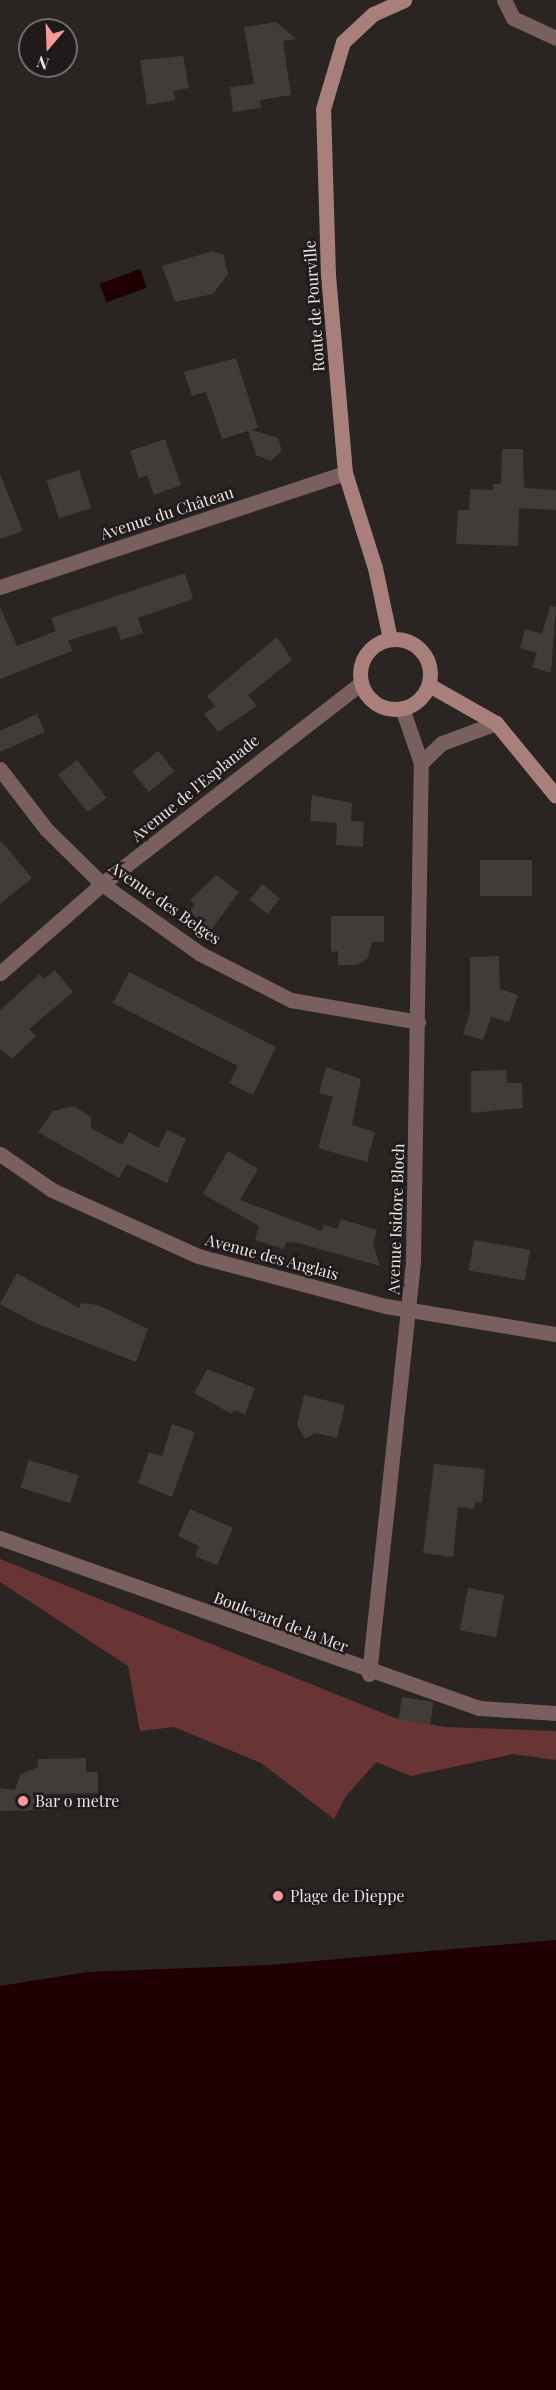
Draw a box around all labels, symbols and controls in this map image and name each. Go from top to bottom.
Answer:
north arrow [18,18,78,78]
text: N [34,52,52,75]
street label: Route de Pourville [300,240,328,372]
street label: Avenue du Château [98,482,236,544]
street label: Avenue de l'Esplanade [127,730,263,846]
street label: Avenue des Belges [106,857,224,949]
street label: Avenue Isidore Bloch [384,1143,408,1295]
street label: Avenue des Anglais [203,1230,341,1284]
street label: Boulevard de la Mer [211,1587,351,1657]
place label: Bar o metre [35,1791,120,1811]
marker: Bar o metre [16,1794,30,1808]
place label: Plage de Dieppe [290,1886,405,1906]
marker: Plage de Dieppe [271,1889,285,1903]

